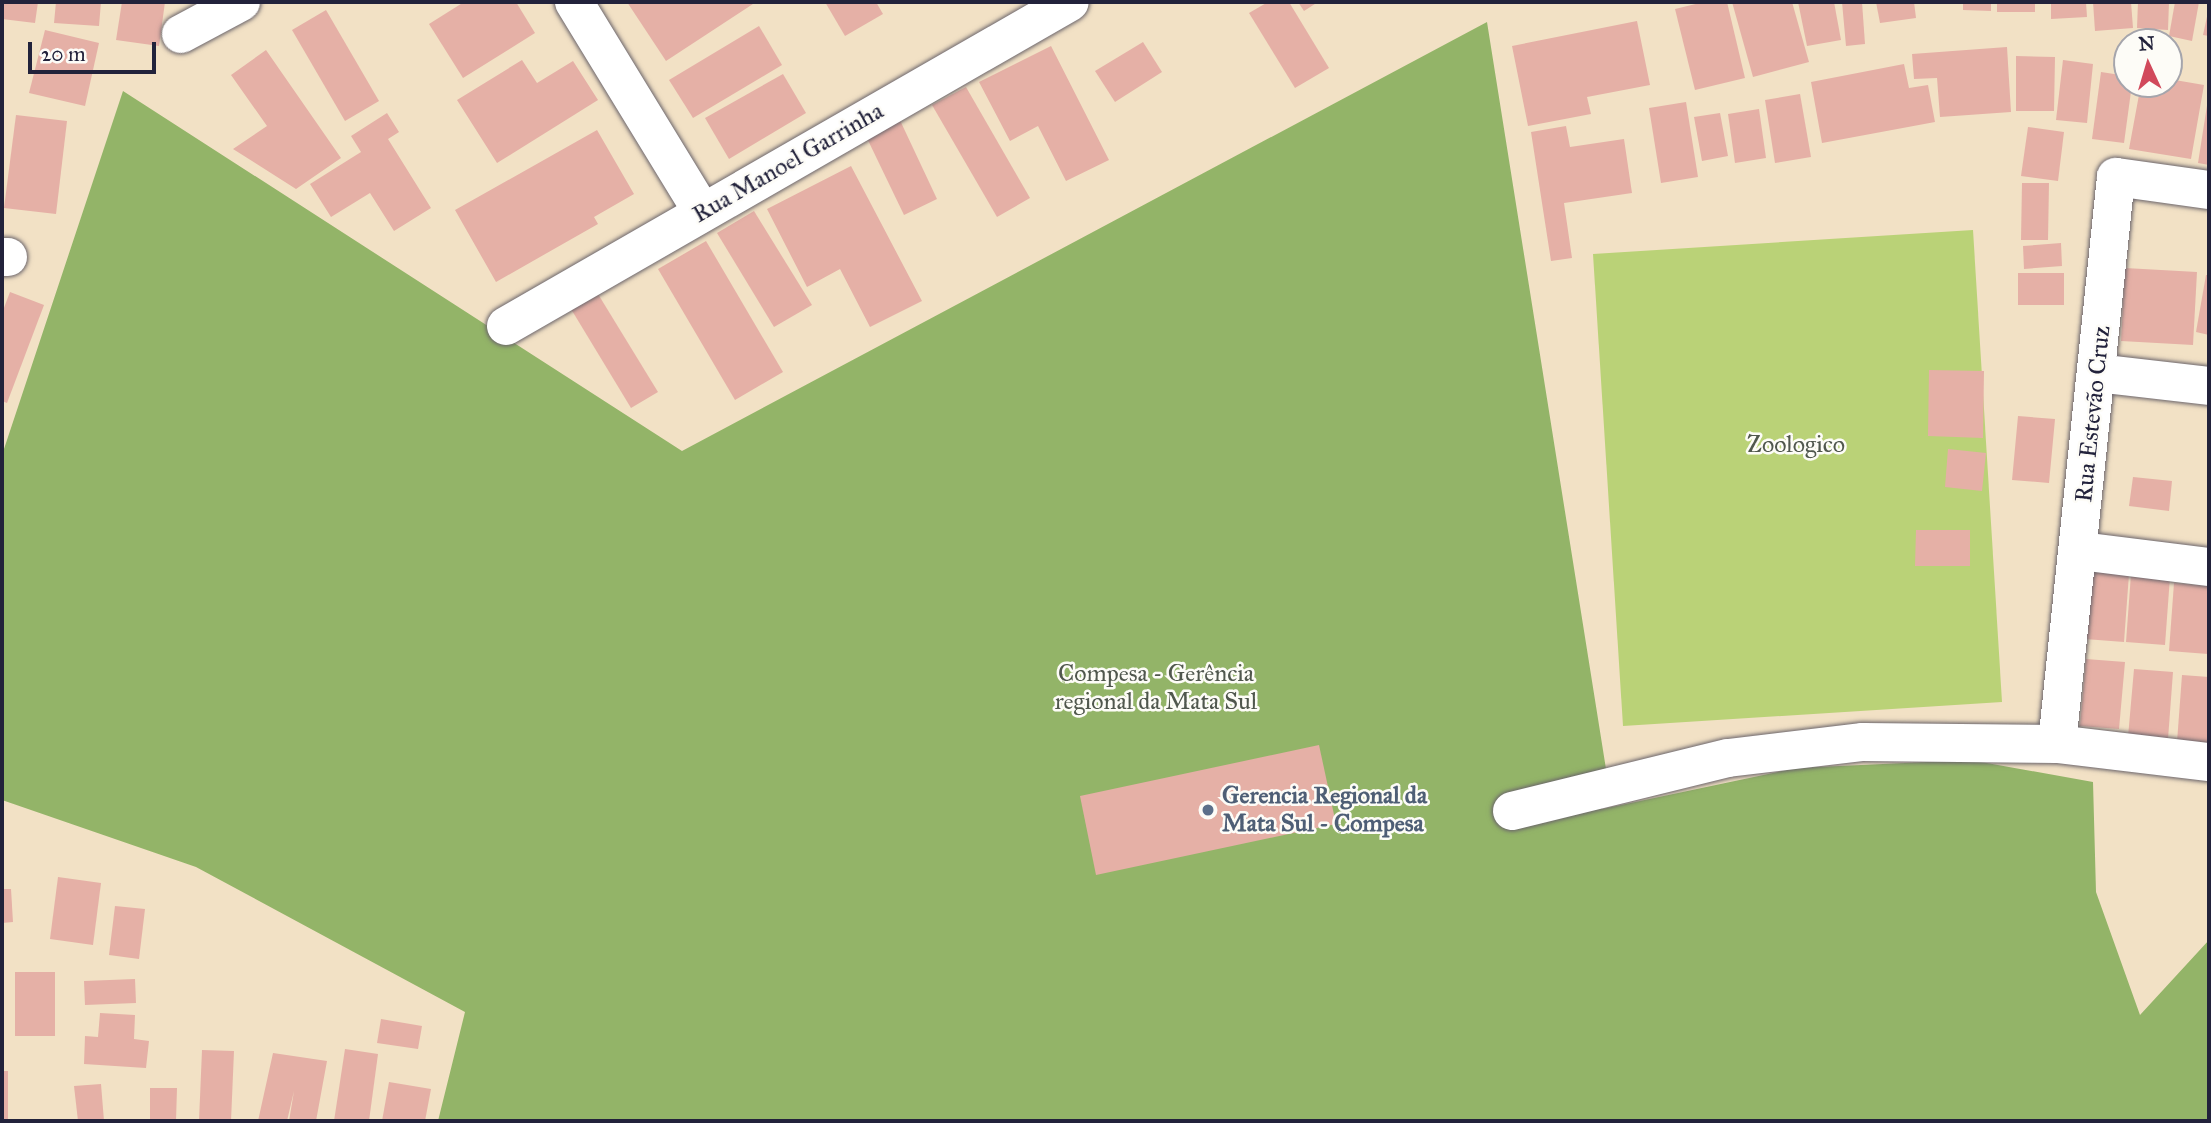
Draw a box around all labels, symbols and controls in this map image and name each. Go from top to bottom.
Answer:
scale bar [32,28,159,72]
north arrow [2113,28,2183,98]
text: N [2138,32,2155,56]
text: 20 m [41,41,86,67]
street label: Rua Manoel Garrinha [688,97,888,229]
street label: Rua Estevão Cruz [2069,324,2117,504]
park label: Zoologico [1747,431,1845,459]
park label: Compesa - Gerência regional da Mata Sul [1055,660,1257,716]
place label: Gerencia Regional da Mata Sul - Compesa [1222,782,1427,838]
marker: Gerencia Regional da Mata Sul - Compesa [1200,802,1216,818]

